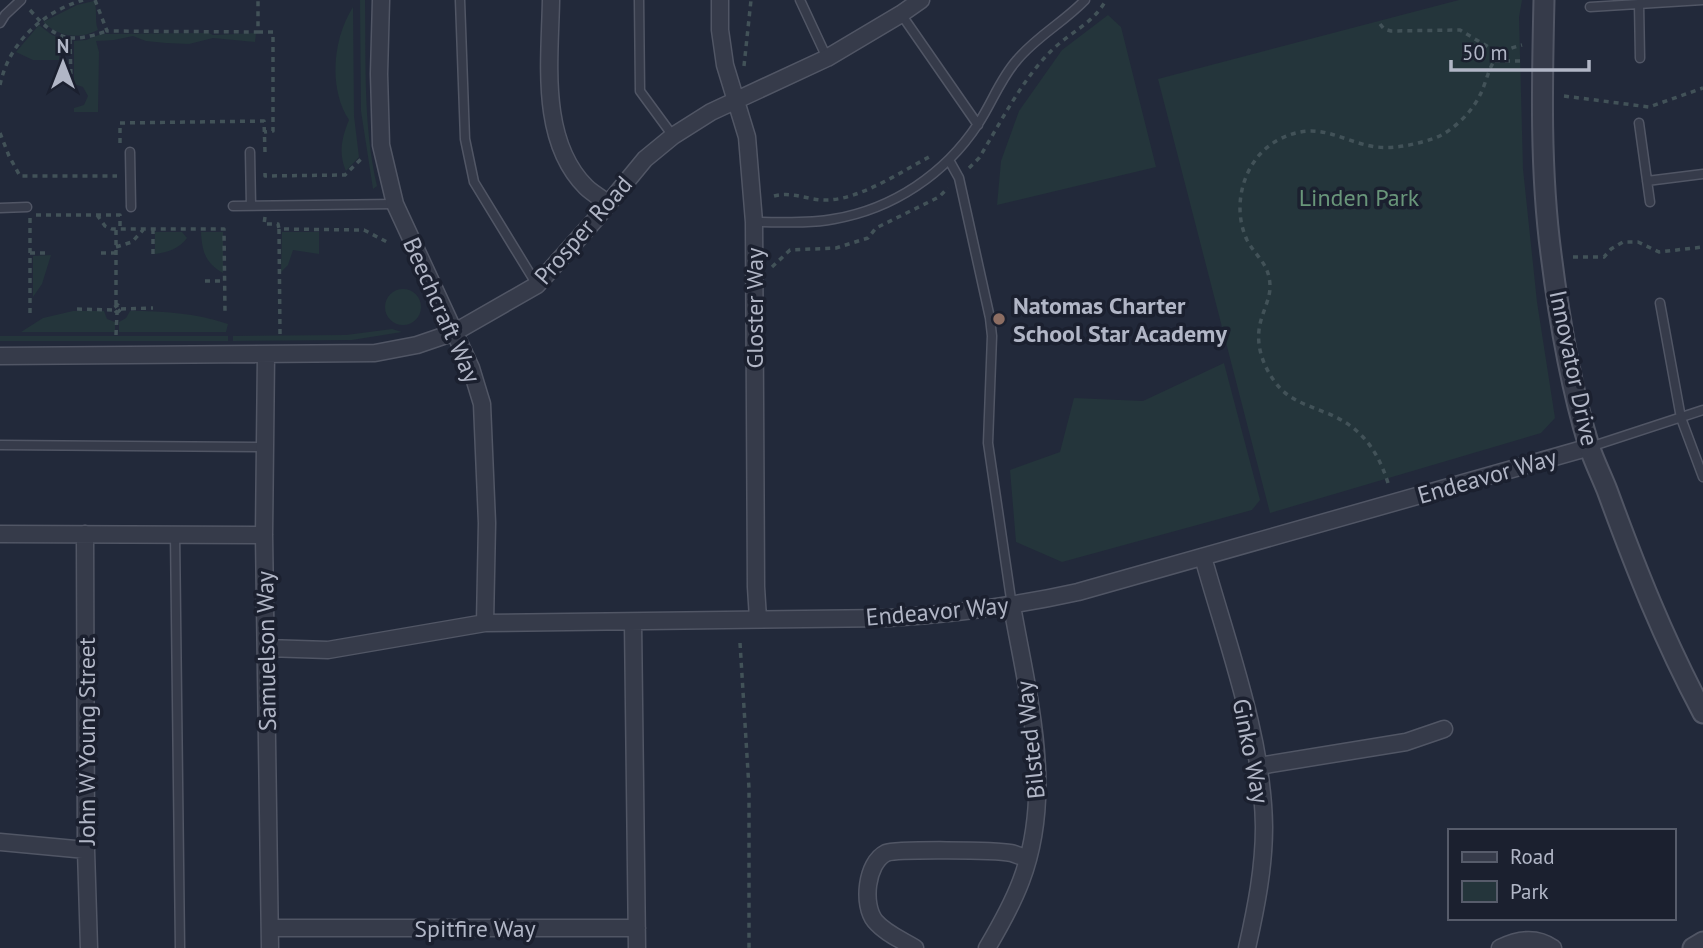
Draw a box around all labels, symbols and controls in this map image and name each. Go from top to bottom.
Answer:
north arrow [28,28,98,98]
scale bar [1451,28,1589,72]
text: N [57,34,69,58]
text: 50 m [1462,39,1508,66]
street label: Prosper Road [527,169,639,291]
park label: Linden Park [1299,182,1420,213]
street label: Beechcraft Way [396,232,488,388]
street label: Gloster Way [739,248,770,368]
street label: Innovator Drive [1542,287,1606,449]
place label: Natomas Charter School Star Academy [1013,290,1227,349]
marker: Natomas Charter School Star Academy [991,311,1007,327]
street label: Endeavor Way [1414,441,1560,511]
street label: Samuelson Way [249,571,283,731]
street label: Endeavor Way [864,589,1010,633]
street label: John W Young Street [71,637,102,846]
street label: Bilsted Way [1008,679,1052,801]
street label: Ginko Way [1226,696,1276,806]
legend [1448,829,1675,920]
text: Road [1510,843,1554,870]
text: Park [1510,878,1549,905]
street label: Spitfire Way [414,913,536,944]

